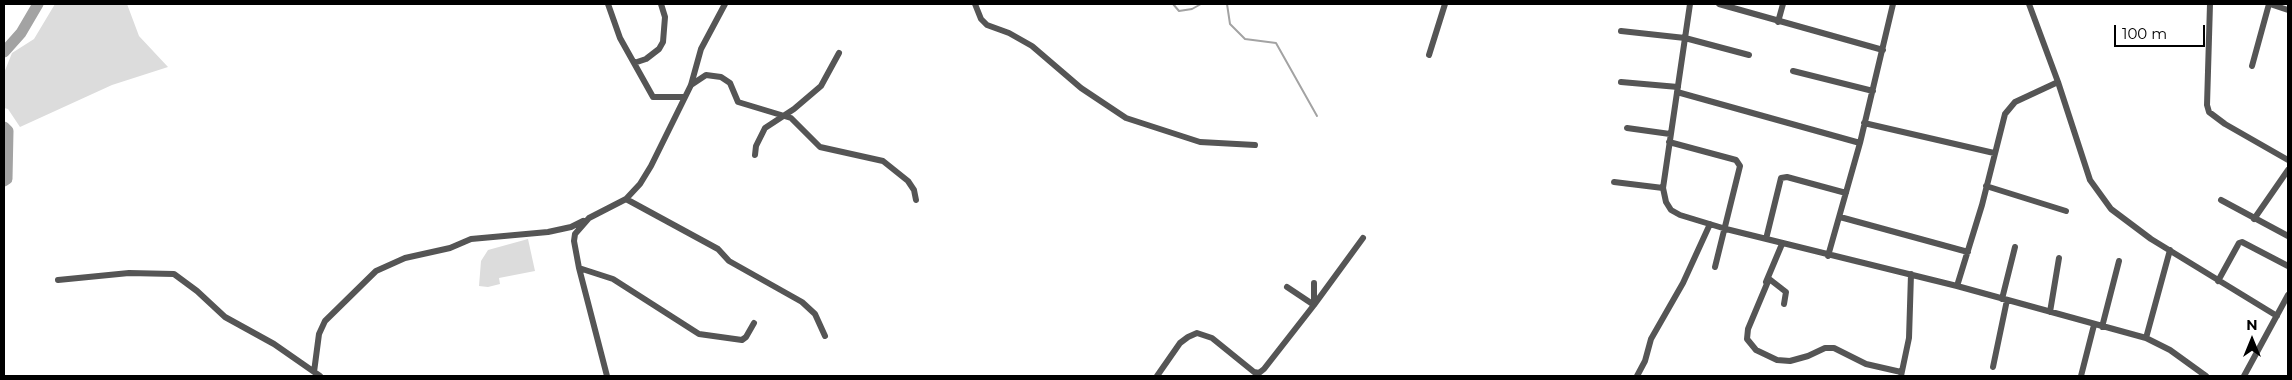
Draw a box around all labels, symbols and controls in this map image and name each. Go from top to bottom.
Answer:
scale bar [2117,15,2208,47]
text: 100 m [2122,24,2167,43]
north arrow [2227,315,2277,365]
text: N [2246,316,2258,334]

